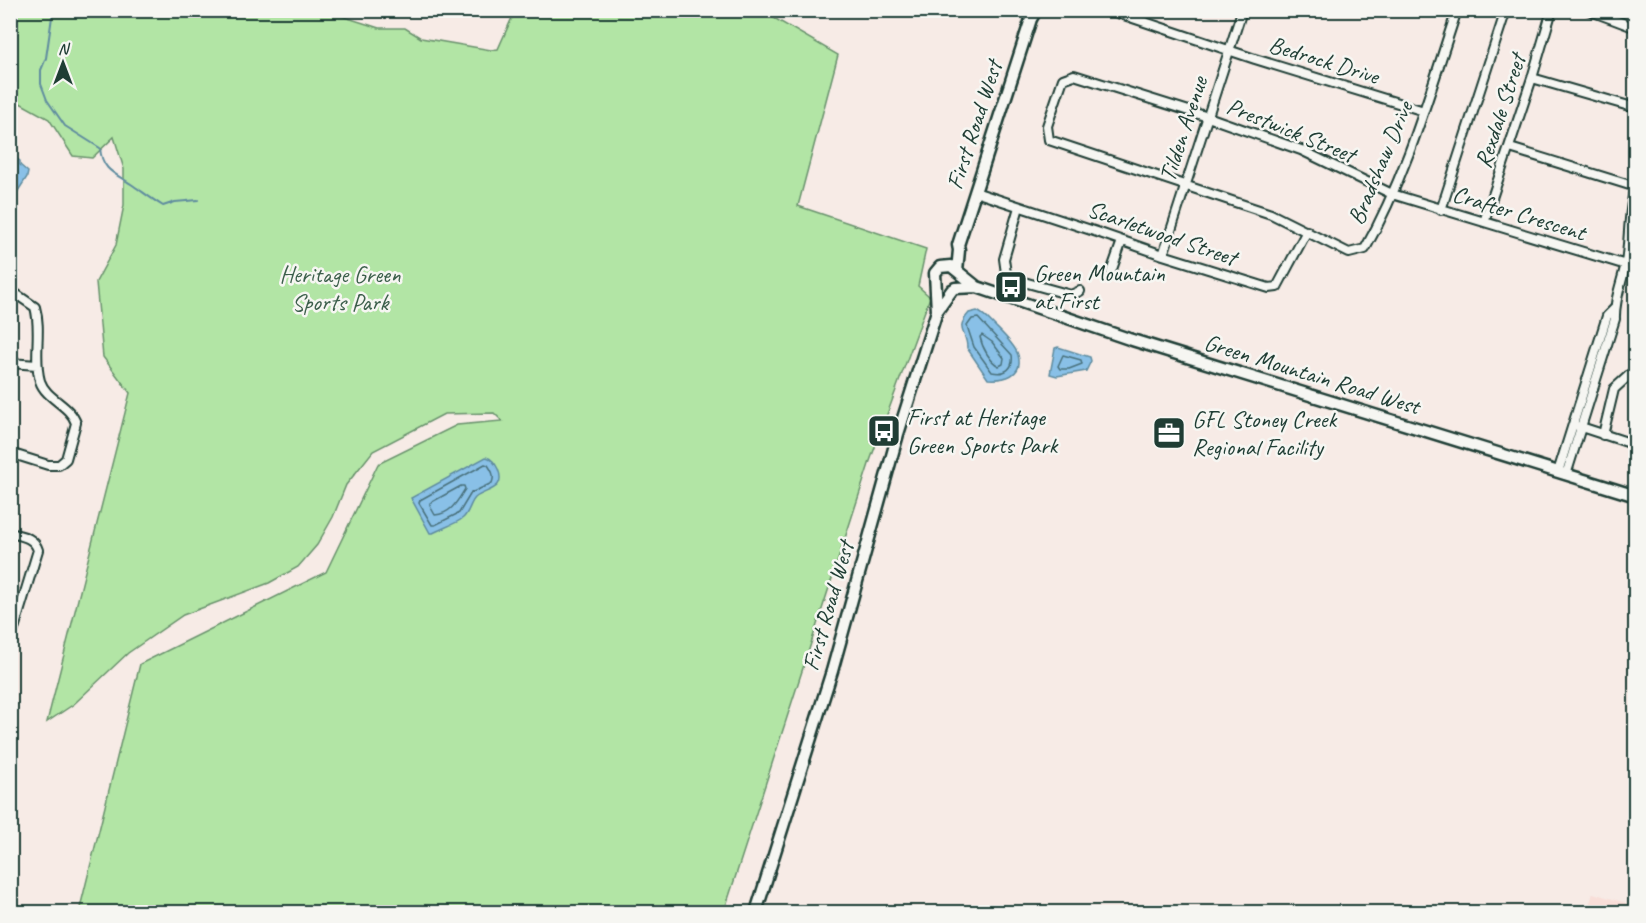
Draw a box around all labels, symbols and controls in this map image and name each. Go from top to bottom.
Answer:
street label: Bedrock Drive [1266,29,1385,92]
north arrow [33,33,93,93]
text: N [58,39,71,59]
street label: Rexdale Street [1468,48,1533,172]
street label: First Road West [939,54,1010,193]
street label: Tilden Avenue [1152,71,1215,185]
street label: Prestwick Street [1222,91,1362,170]
street label: Bradshaw Drive [1341,95,1420,229]
street label: Crafter Crescent [1449,179,1591,248]
street label: Scarletwood Street [1084,194,1243,273]
place label: Green Mountain at First [1034,258,1165,316]
park label: Heritage Green Sports Park [279,259,401,317]
bus stop icon: Green Mountain at First [993,269,1029,305]
street label: Green Mountain Road West [1201,327,1425,422]
place label: First at Heritage Green Sports Park [907,402,1060,460]
place label: GFL Stoney Creek Regional Facility [1192,404,1338,462]
bus stop icon: First at Heritage Green Sports Park [866,413,902,449]
office icon: GFL Stoney Creek Regional Facility [1151,415,1187,451]
street label: First Road West [795,535,862,674]

